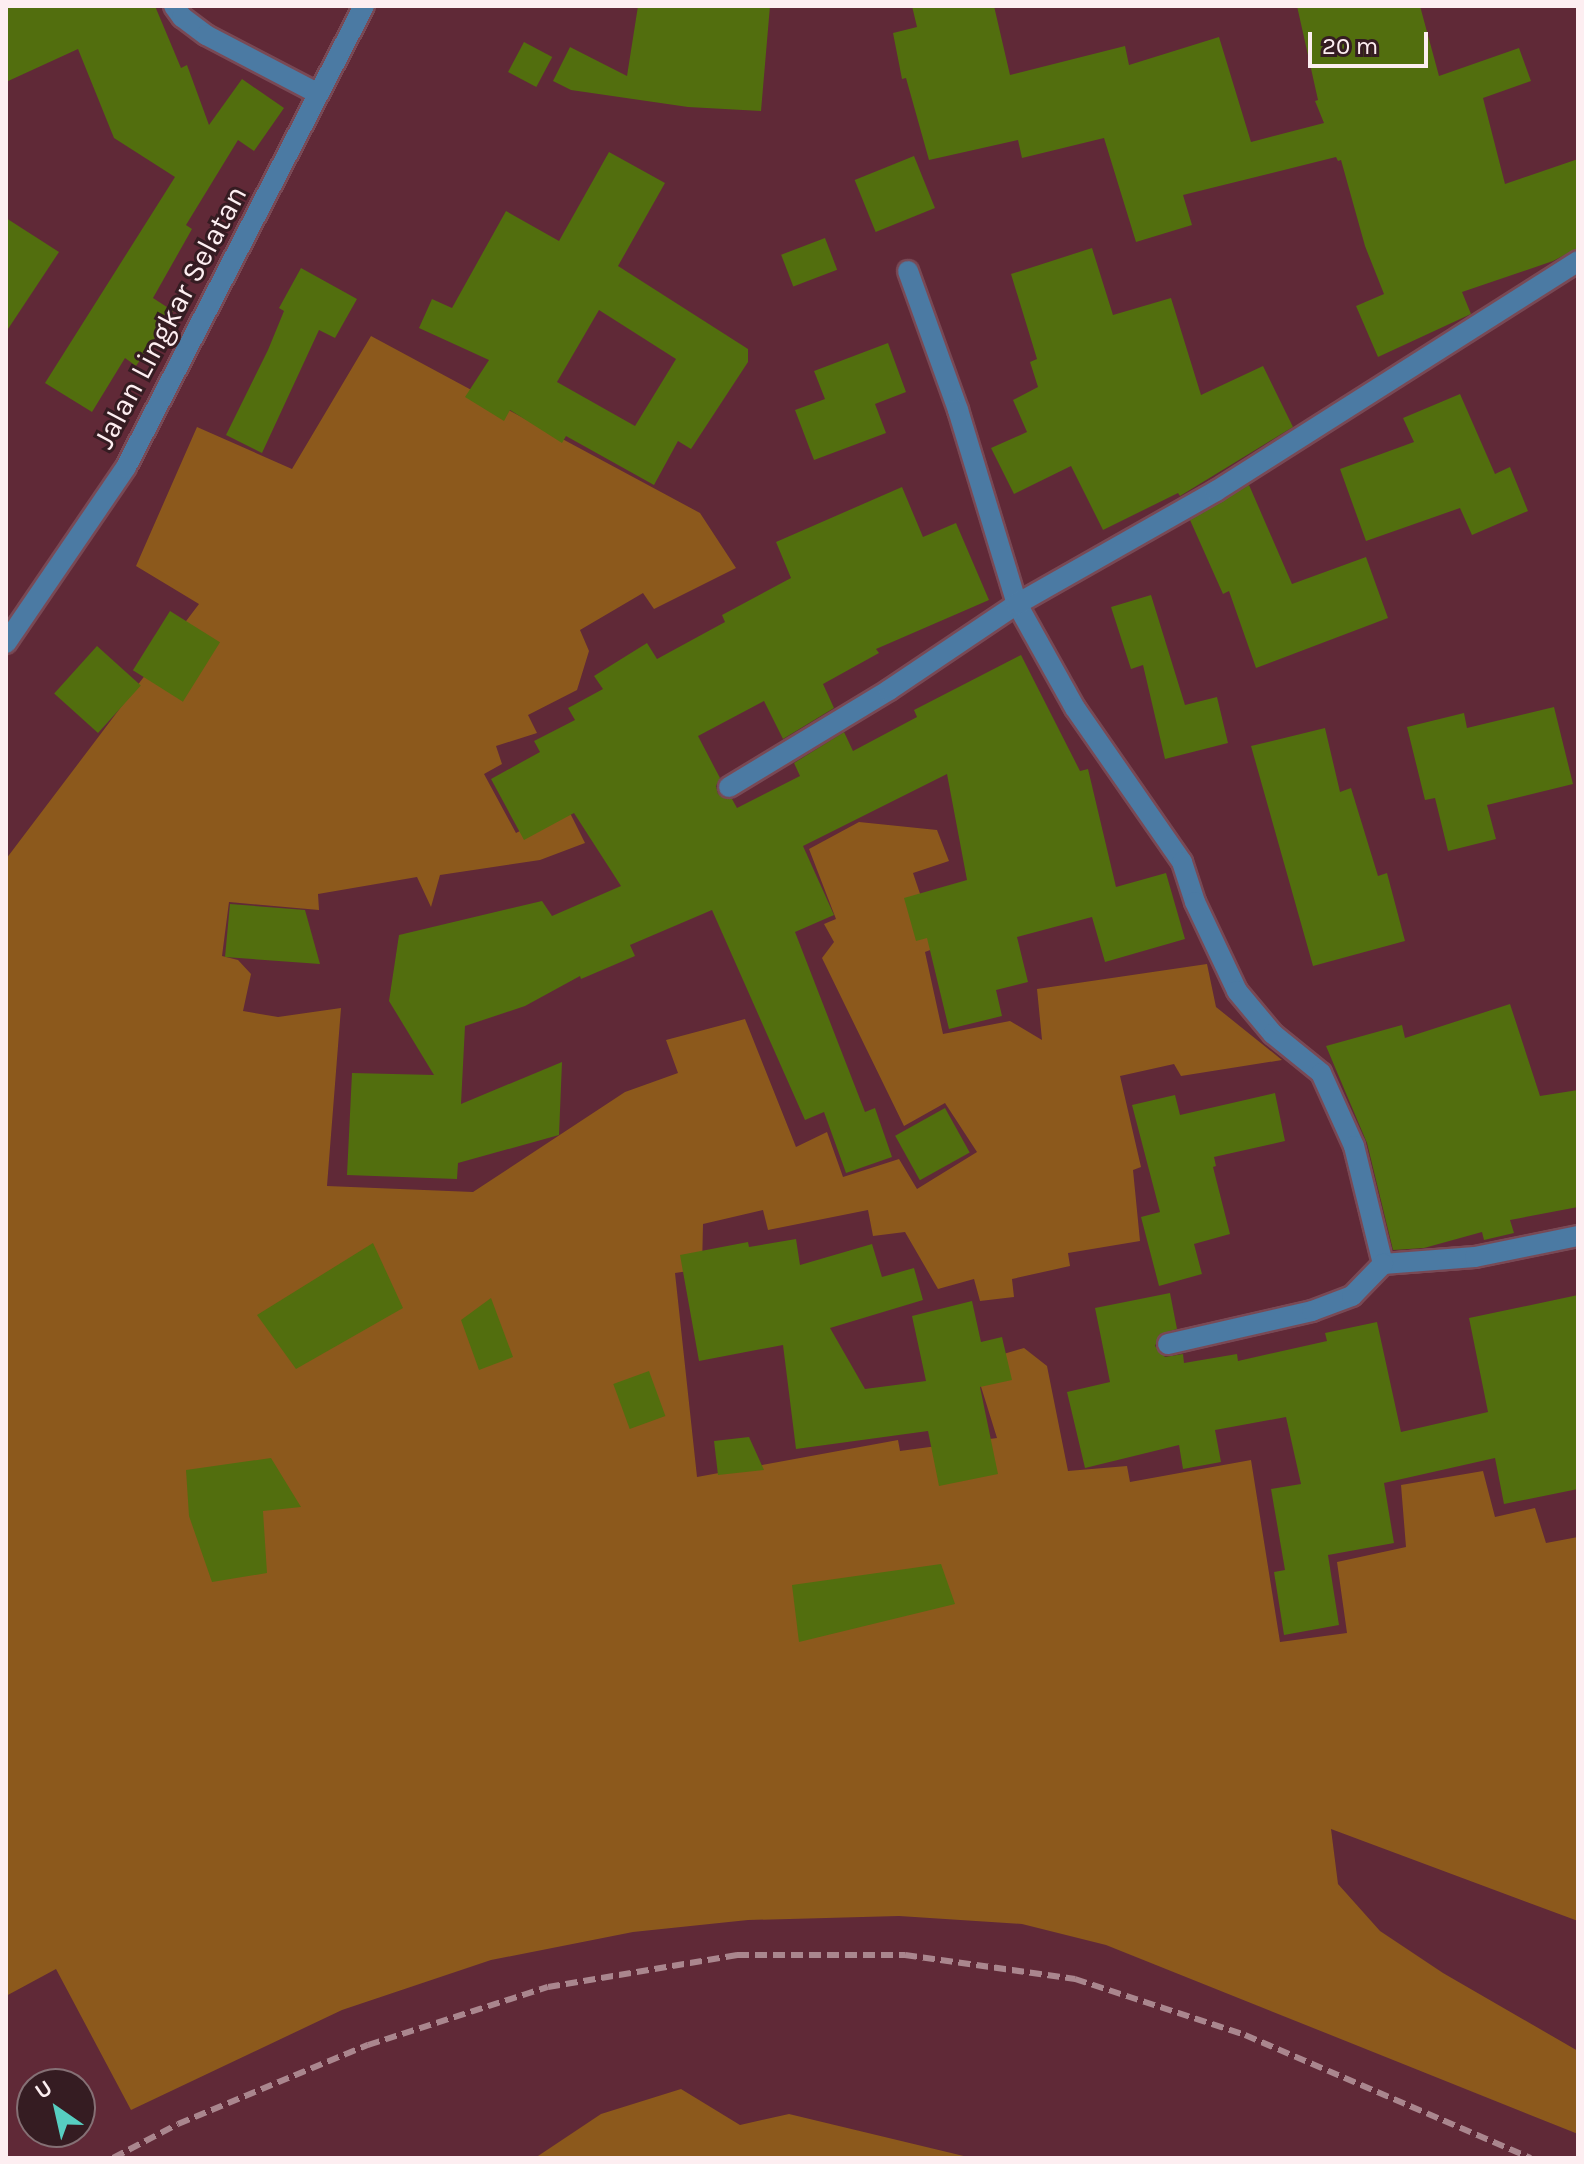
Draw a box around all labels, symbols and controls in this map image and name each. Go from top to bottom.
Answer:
scale bar [1312,16,1432,66]
text: 20 m [1322,32,1378,60]
street label: Jalan Lingkar Selatan [85,179,255,455]
north arrow [16,2068,96,2148]
text: U [30,2075,57,2105]

